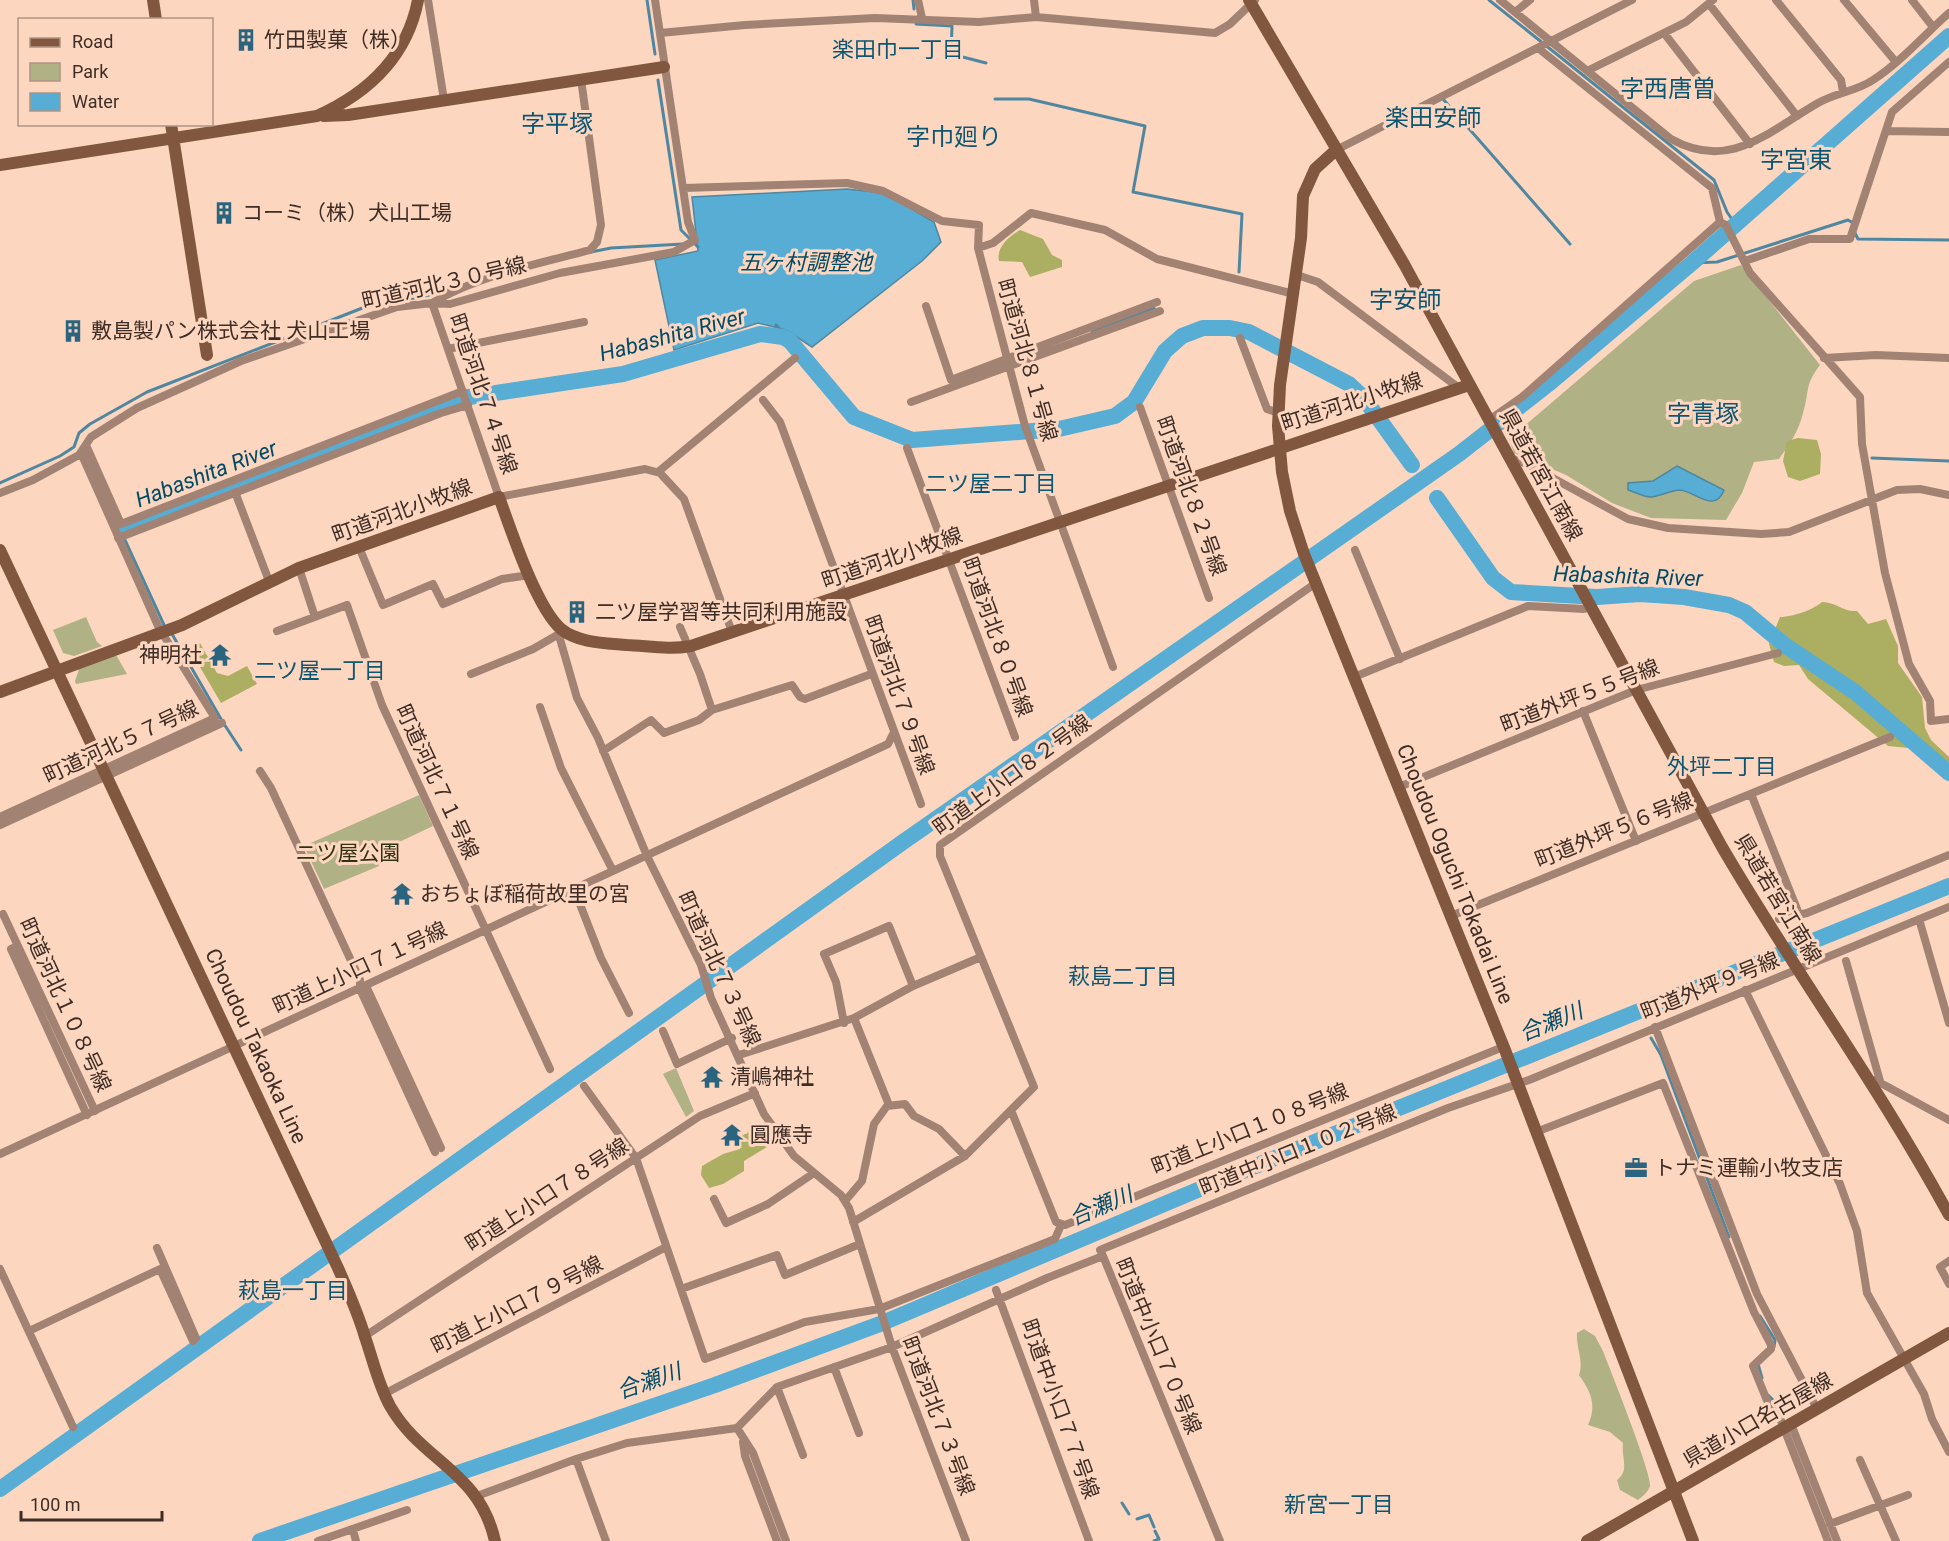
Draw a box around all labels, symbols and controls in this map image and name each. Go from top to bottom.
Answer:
legend [18,18,213,126]
building icon: 竹田製菓（株） [233,27,259,53]
place label: 竹田製菓（株） [264,28,411,52]
text: Road [72,31,113,52]
district label: 楽田巾一丁目 [832,37,964,62]
text: Park [72,61,109,82]
district label: 字西唐曽 [1620,75,1716,103]
text: Water [72,91,119,112]
district label: 楽田安師 [1385,104,1481,132]
district label: 字平塚 [521,110,593,138]
district label: 字巾廻り [906,123,1002,151]
district label: 字宮東 [1760,146,1832,174]
building icon: コーミ（株）犬山工場 [211,200,237,226]
place label: コーミ（株）犬山工場 [242,201,452,225]
water label: 五ヶ村調整池 [740,250,874,275]
street label: 町道河北３０号線 [359,252,529,314]
street label: 町道河北８１号線 [992,276,1062,444]
district label: 字安師 [1369,286,1441,314]
water label: Habashita River [597,303,748,366]
street label: 町道河北７４号線 [444,311,522,477]
building icon: 敷島製パン株式会社 犬山工場 [60,318,86,344]
place label: 敷島製パン株式会社 犬山工場 [91,319,370,343]
street label: 町道河北小牧線 [1278,368,1426,436]
district label: 字青塚 [1667,400,1739,428]
street label: 県道若宮江南線 [1495,405,1587,545]
street label: 町道河北８２号線 [1151,413,1231,579]
water label: Habashita River [132,435,281,512]
district label: 二ツ屋二丁目 [925,471,1057,496]
street label: 町道河北小牧線 [329,475,475,547]
street label: 町道河北小牧線 [819,523,965,593]
street label: 町道河北８０号線 [957,554,1037,720]
water label: Habashita River [1553,561,1704,591]
building icon: 二ツ屋学習等共同利用施設 [564,599,590,625]
place label: 二ツ屋学習等共同利用施設 [595,600,847,624]
street label: 町道河北７９号線 [859,612,939,778]
temple icon: 神明社 [207,642,233,668]
place label: 神明社 [139,643,202,667]
street label: 町道外坪５５号線 [1497,655,1663,737]
district label: 二ツ屋一丁目 [254,658,386,683]
street label: 町道河北５７号線 [40,696,202,788]
street label: 町道河北７１号線 [391,701,483,863]
street label: 町道上小口８２号線 [928,710,1096,840]
street label: Choudou Oguchi Tokadai Line [1392,741,1518,1007]
district label: 外坪二丁目 [1667,754,1777,779]
street label: 町道外坪５６号線 [1532,787,1696,873]
street label: 県道若宮江南線 [1730,830,1826,968]
park label: ニツ屋公園 [296,841,401,865]
temple icon: おちょぼ稲荷故里の宮 [389,881,415,907]
place label: おちょぼ稲荷故里の宮 [420,882,630,906]
street label: 町道河北７３号線 [673,888,765,1050]
street label: 町道河北１０８号線 [14,914,116,1096]
street label: 町道上小口７１号線 [269,917,451,1019]
street label: Choudou Takaoka Line [200,945,312,1147]
street label: 町道外坪９号線 [1637,947,1783,1025]
district label: 萩島二丁目 [1068,964,1178,989]
water label: 合瀬川 [1516,997,1588,1046]
temple icon: 清嶋神社 [699,1064,725,1090]
place label: 清嶋神社 [730,1065,814,1089]
street label: 町道上小口１０８号線 [1148,1079,1352,1179]
street label: 町道中小口１０２号線 [1196,1100,1400,1200]
temple icon: 圓應寺 [719,1122,745,1148]
place label: 圓應寺 [750,1123,813,1147]
street label: 町道上小口７８号線 [461,1133,633,1257]
office icon: トナミ運輸小牧支店 [1623,1155,1649,1181]
place label: トナミ運輸小牧支店 [1654,1156,1843,1180]
water label: 合瀬川 [1066,1181,1138,1230]
street label: 町道上小口７９号線 [427,1251,607,1359]
street label: 町道中小口７０号線 [1110,1254,1206,1438]
district label: 萩島一丁目 [238,1278,348,1303]
street label: 町道中小口７７号線 [1016,1316,1104,1502]
street label: 町道河北７３号線 [897,1333,979,1499]
water label: 合瀬川 [614,1358,686,1404]
street label: 県道小口名古屋線 [1679,1368,1837,1472]
scale bar [21,1484,162,1522]
district label: 新宮一丁目 [1284,1492,1394,1517]
text: 100 m [30,1494,81,1515]

